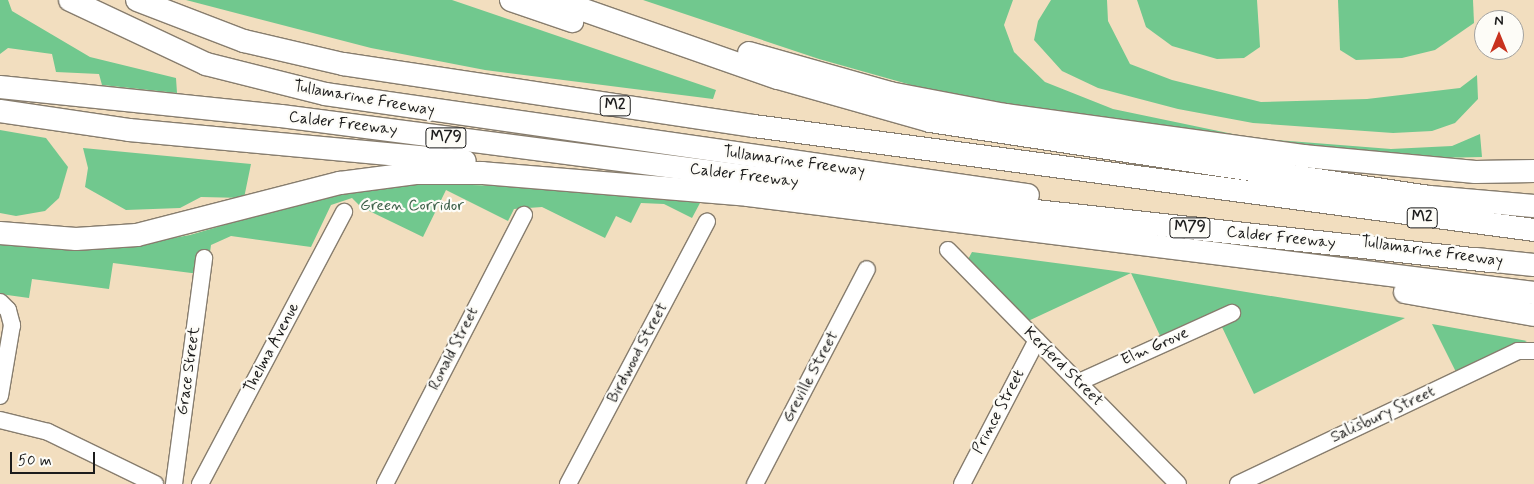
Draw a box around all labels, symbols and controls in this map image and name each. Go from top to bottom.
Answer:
north arrow [1474,10,1524,60]
text: N [1494,12,1504,30]
street label: Tullamarine Freeway [291,77,437,121]
road number: M2 [599,94,631,118]
street label: Calder Freeway [288,108,398,140]
road number: M79 [425,126,467,150]
street label: Tullamarine Freeway [721,142,867,182]
street label: Calder Freeway [689,160,799,192]
park label: Green Corridor [360,196,464,216]
road number: M2 [1406,206,1438,230]
road number: M79 [1169,216,1211,240]
street label: Calder Freeway [1226,223,1336,253]
street label: Tullamarine Freeway [1359,232,1505,272]
street label: Thelma Avenue [239,298,305,398]
street label: Birdwood Street [604,300,672,406]
street label: Ronald Street [424,303,484,395]
street label: Kerferd Street [1020,324,1106,410]
street label: Elm Grove [1119,324,1191,370]
street label: Grace Street [173,326,205,416]
street label: Greville Street [779,328,843,426]
street label: Prince Street [968,365,1030,459]
street label: Salisbury Street [1326,382,1440,448]
scale bar [12,442,98,474]
text: 50 m [18,451,52,471]

